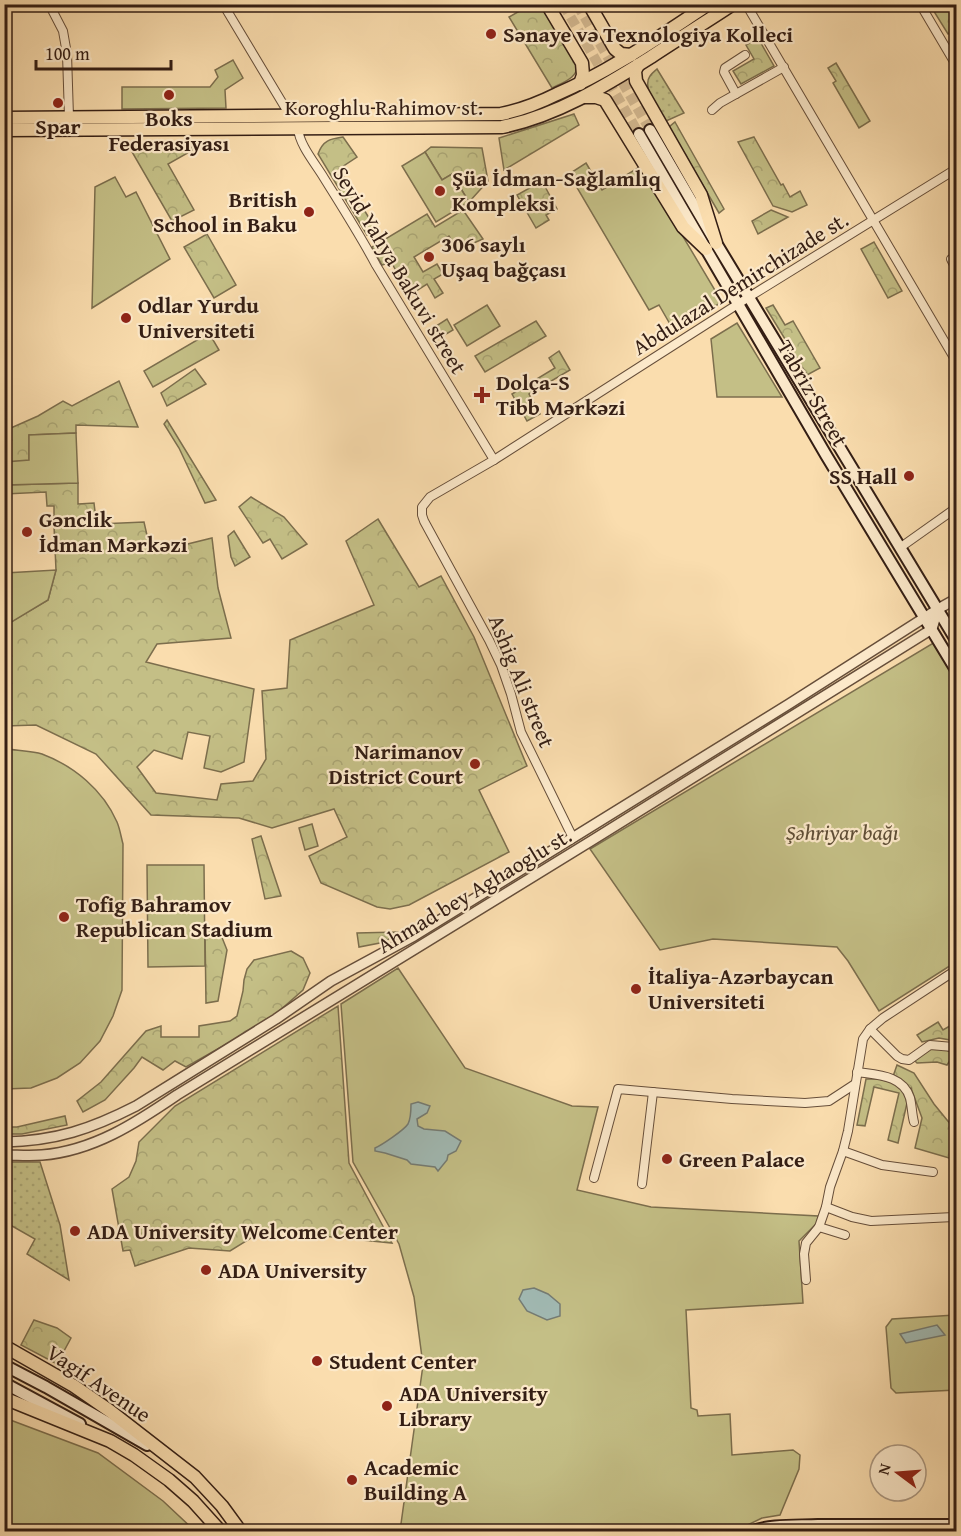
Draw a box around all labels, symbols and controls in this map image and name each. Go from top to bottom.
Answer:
place label: Sənaye və Texnologiya Kolleci [503,18,793,50]
marker: Sənaye və Texnologiya Kolleci [484,27,498,41]
scale bar [36,33,171,71]
text: 100 m [45,40,90,67]
marker: Boks Federasiyası [162,88,176,102]
street label: Koroghlu Rahimov st. [285,91,483,123]
marker: Spar [51,96,65,110]
place label: Boks Federasiyası [109,102,230,159]
place label: Spar [35,110,81,142]
street label: Seyid Yahya Bakuvi street [325,160,475,380]
place label: Şüa İdman-Sağlamlıq Kompleksi [452,162,661,219]
place label: British School in Baku [153,183,297,240]
marker: Şüa İdman-Sağlamlıq Kompleksi [433,184,447,198]
street label: Abdulazal Demirchizade st. [626,203,854,363]
marker: British School in Baku [302,205,316,219]
place label: 306 saylı Uşaq bağçası [441,228,566,285]
marker: 306 saylı Uşaq bağçası [422,250,436,264]
place label: Odlar Yurdu Universiteti [138,289,259,346]
marker: Odlar Yurdu Universiteti [119,311,133,325]
street label: Tabriz Street [769,334,857,453]
place label: Dolça-S Tibb Mərkəzi [496,366,626,423]
marker: Dolça-S Tibb Mərkəzi [473,386,491,404]
place label: SS Hall [829,460,897,492]
marker: SS Hall [902,469,916,483]
place label: Gənclik İdman Mərkəzi [39,503,188,560]
marker: Gənclik İdman Mərkəzi [20,525,34,539]
street label: Ashig Ali street [481,610,563,752]
place label: Narimanov District Court [329,735,464,792]
marker: Narimanov District Court [468,757,482,771]
park label: Şəhriyar bağı [786,816,899,848]
street label: Ahmad bey Aghaoglu st. [371,819,577,961]
place label: Tofig Bahramov Republican Stadium [76,888,273,945]
marker: Tofig Bahramov Republican Stadium [57,910,71,924]
place label: İtaliya-Azərbaycan Universiteti [648,960,833,1017]
marker: İtaliya-Azərbaycan Universiteti [629,982,643,996]
place label: Green Palace [679,1143,805,1175]
marker: Green Palace [660,1152,674,1166]
place label: ADA University Welcome Center [87,1215,398,1247]
marker: ADA University Welcome Center [68,1224,82,1238]
place label: ADA University [218,1254,368,1286]
marker: ADA University [199,1263,213,1277]
street label: Vagif Avenue [40,1336,158,1430]
place label: Student Center [329,1345,477,1377]
marker: Student Center [310,1354,324,1368]
place label: ADA University Library [399,1377,549,1434]
marker: ADA University Library [380,1399,394,1413]
north arrow [868,1443,928,1503]
place label: Academic Building A [364,1451,467,1508]
text: N [871,1460,897,1477]
marker: Academic Building A [345,1473,359,1487]

